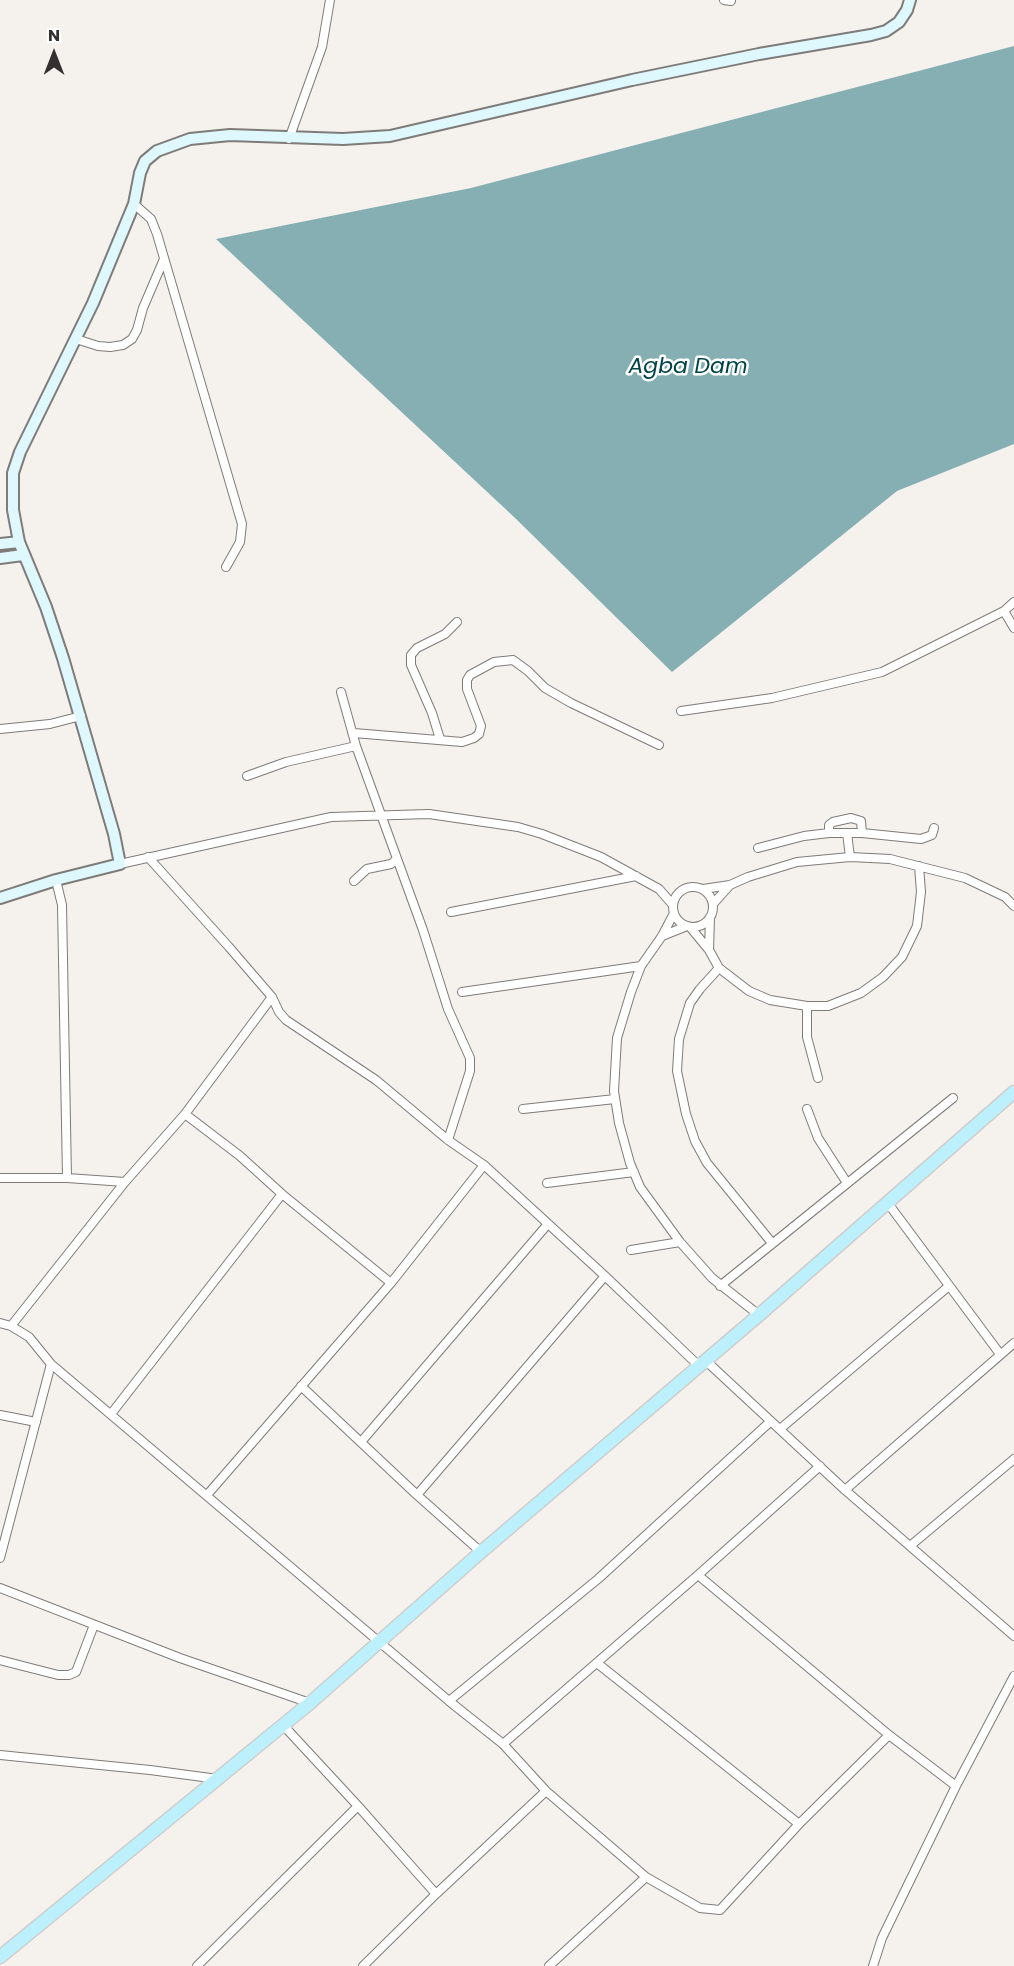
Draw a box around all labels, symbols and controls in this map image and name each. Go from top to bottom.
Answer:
north arrow [24,24,84,84]
text: N [48,24,60,47]
water label: Agba Dam [628,354,748,380]

